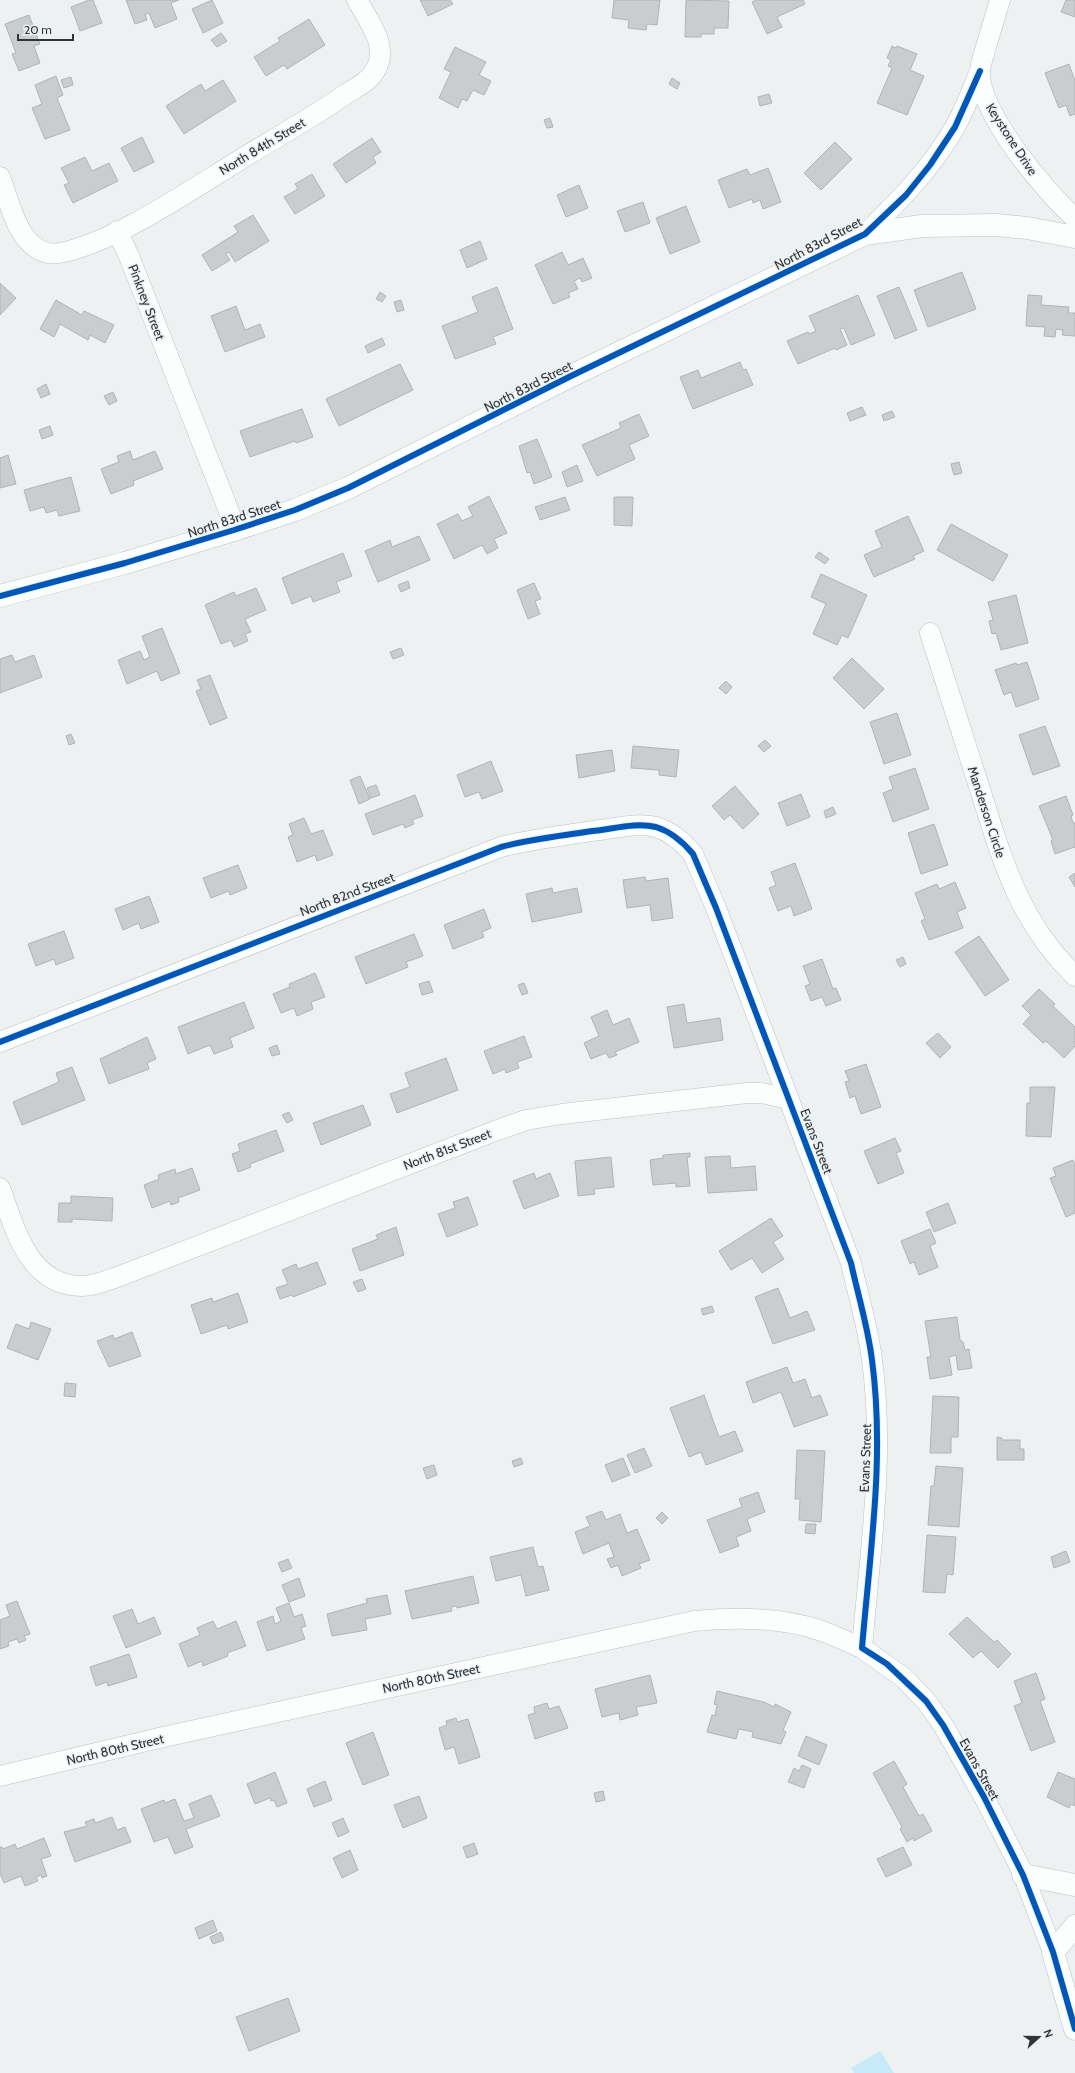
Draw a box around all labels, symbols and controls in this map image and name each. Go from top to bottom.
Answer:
scale bar [18,16,73,42]
text: 20 m [24,22,52,37]
street label: Keystone Drive [983,100,1041,178]
street label: North 84th Street [216,114,309,178]
street label: North 83rd Street [771,213,865,273]
street label: Pinkney Street [125,262,169,343]
street label: North 83rd Street [481,357,575,415]
street label: North 83rd Street [185,495,283,541]
street label: Manderson Circle [965,764,1009,860]
street label: North 82nd Street [297,868,397,919]
street label: Evans Street [797,1106,837,1176]
street label: North 81st Street [401,1125,494,1173]
street label: Evans Street [856,1423,874,1493]
street label: North 80th Street [381,1660,482,1696]
street label: North 80th Street [65,1730,166,1768]
street label: Evans Street [956,1735,1004,1803]
north arrow [1019,2017,1059,2057]
text: N [1040,2027,1056,2040]

